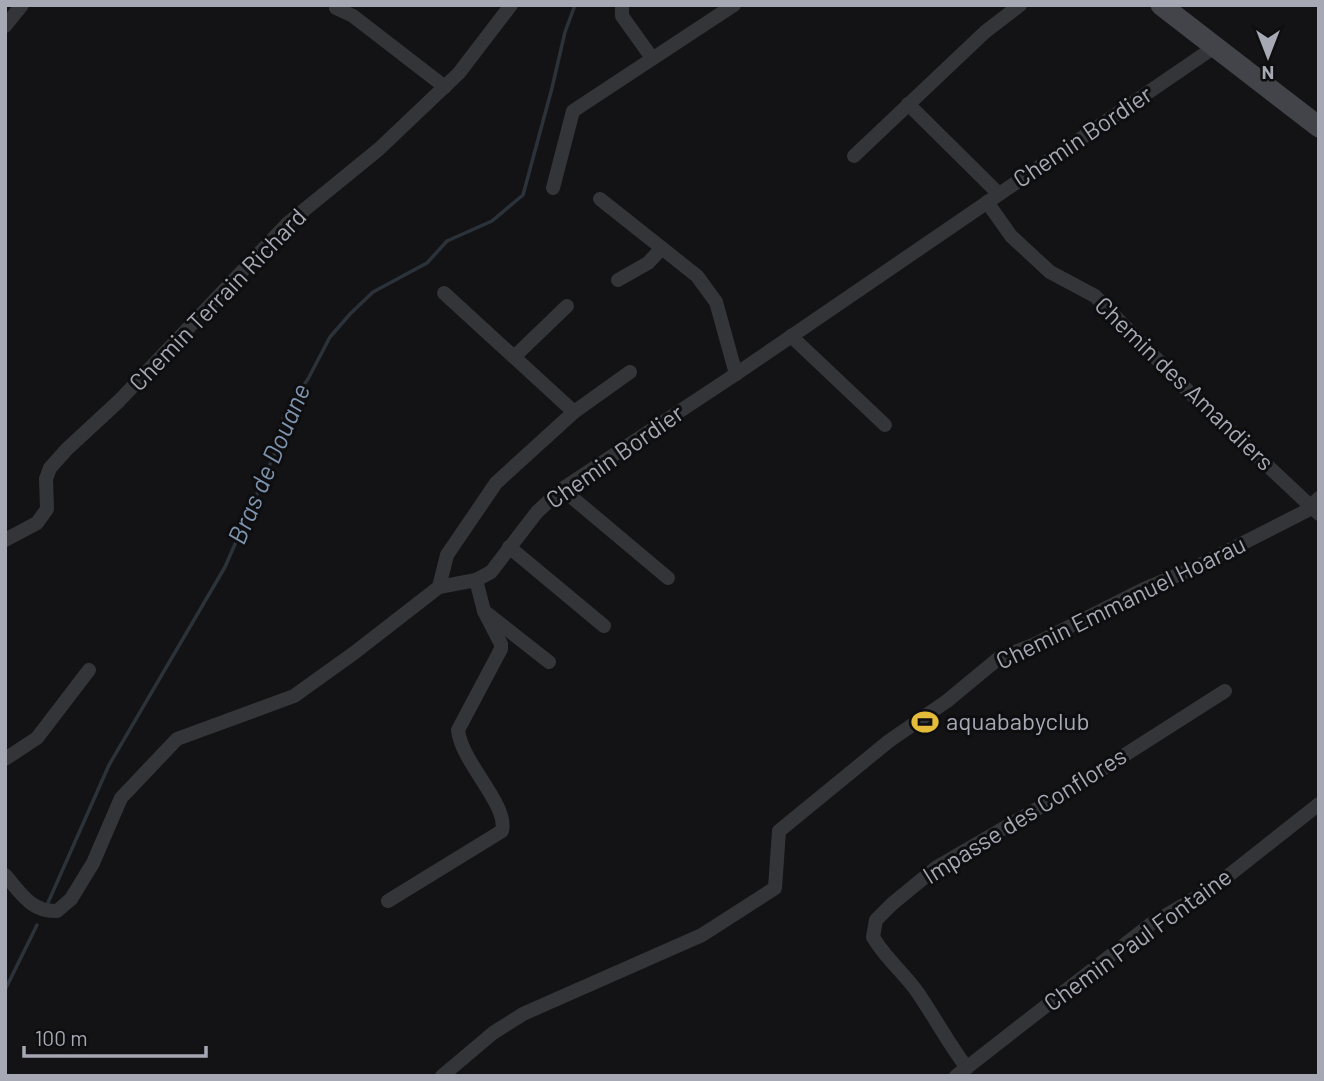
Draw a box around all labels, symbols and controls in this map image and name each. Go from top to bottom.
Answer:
north arrow [1233,21,1303,91]
text: N [1262,62,1274,85]
street label: Chemin Bordier [1007,78,1157,193]
street label: Chemin Terrain Richard [122,202,312,396]
street label: Chemin des Amandiers [1090,290,1281,476]
water label: Bras de Douane [220,379,315,548]
street label: Chemin Bordier [540,397,689,514]
street label: Chemin Emmanuel Hoarau [991,529,1250,675]
place label: aquababyclub [946,706,1090,735]
sports icon: aquababyclub [910,707,940,737]
street label: Impasse des Conflores [917,740,1131,889]
street label: Chemin Paul Fontaine [1038,861,1237,1017]
scale bar [24,1014,206,1058]
text: 100 m [35,1025,88,1050]

